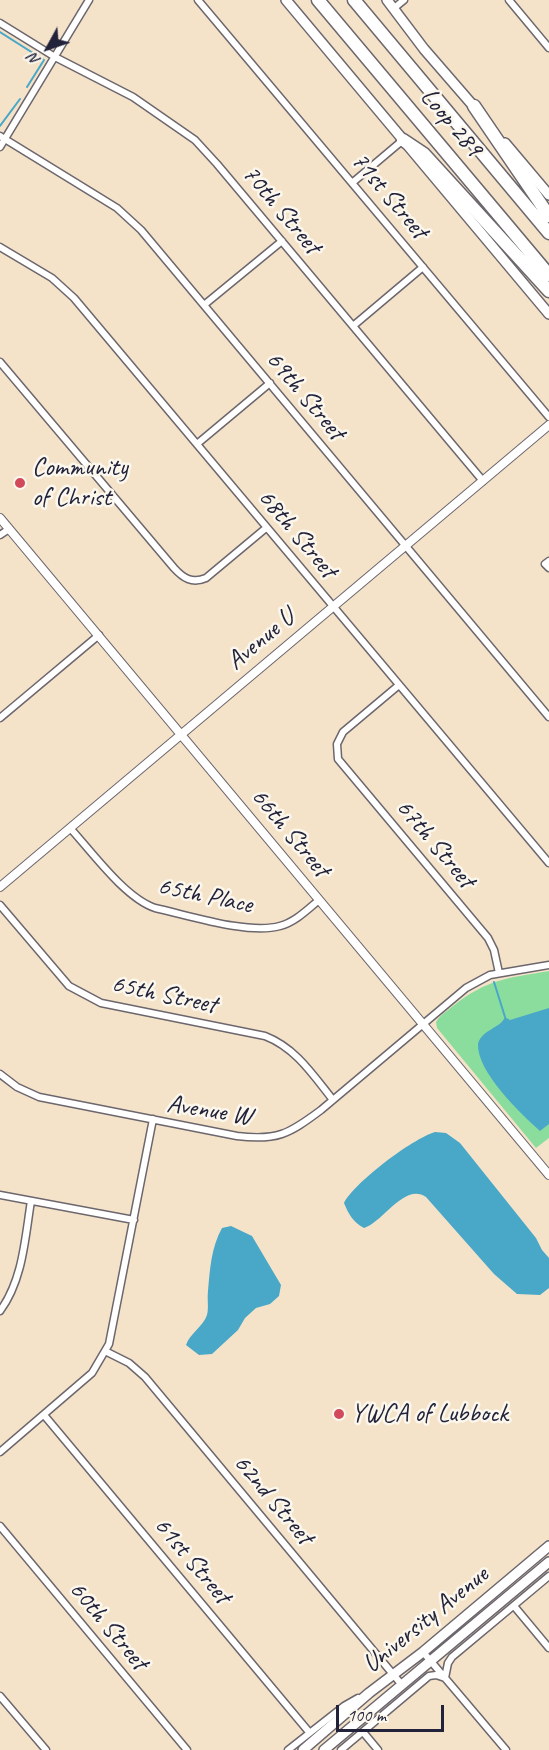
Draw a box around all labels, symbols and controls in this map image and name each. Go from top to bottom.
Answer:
north arrow [18,18,78,78]
text: N [23,49,45,70]
street label: Loop 289 [413,82,489,164]
street label: 71st Street [344,146,434,246]
street label: 70th Street [235,159,327,261]
street label: 69th Street [259,345,351,447]
place label: Community of Christ [32,452,128,514]
marker: Community of Christ [13,476,27,490]
street label: 68th Street [251,483,343,585]
street label: Avenue U [221,603,301,677]
street label: 66th Street [244,782,336,884]
street label: 67th Street [389,793,481,895]
street label: 65th Place [155,871,255,921]
street label: 65th Street [109,969,219,1021]
street label: Avenue W [165,1089,253,1133]
place label: YWCA of Lubbock [351,1398,508,1430]
marker: YWCA of Lubbock [332,1407,346,1421]
street label: 62nd Street [226,1449,320,1551]
street label: 61st Street [147,1511,237,1611]
street label: University Avenue [357,1560,495,1680]
street label: 60th Street [62,1575,154,1677]
scale bar [339,1693,447,1731]
text: 100 m [347,1704,386,1726]

